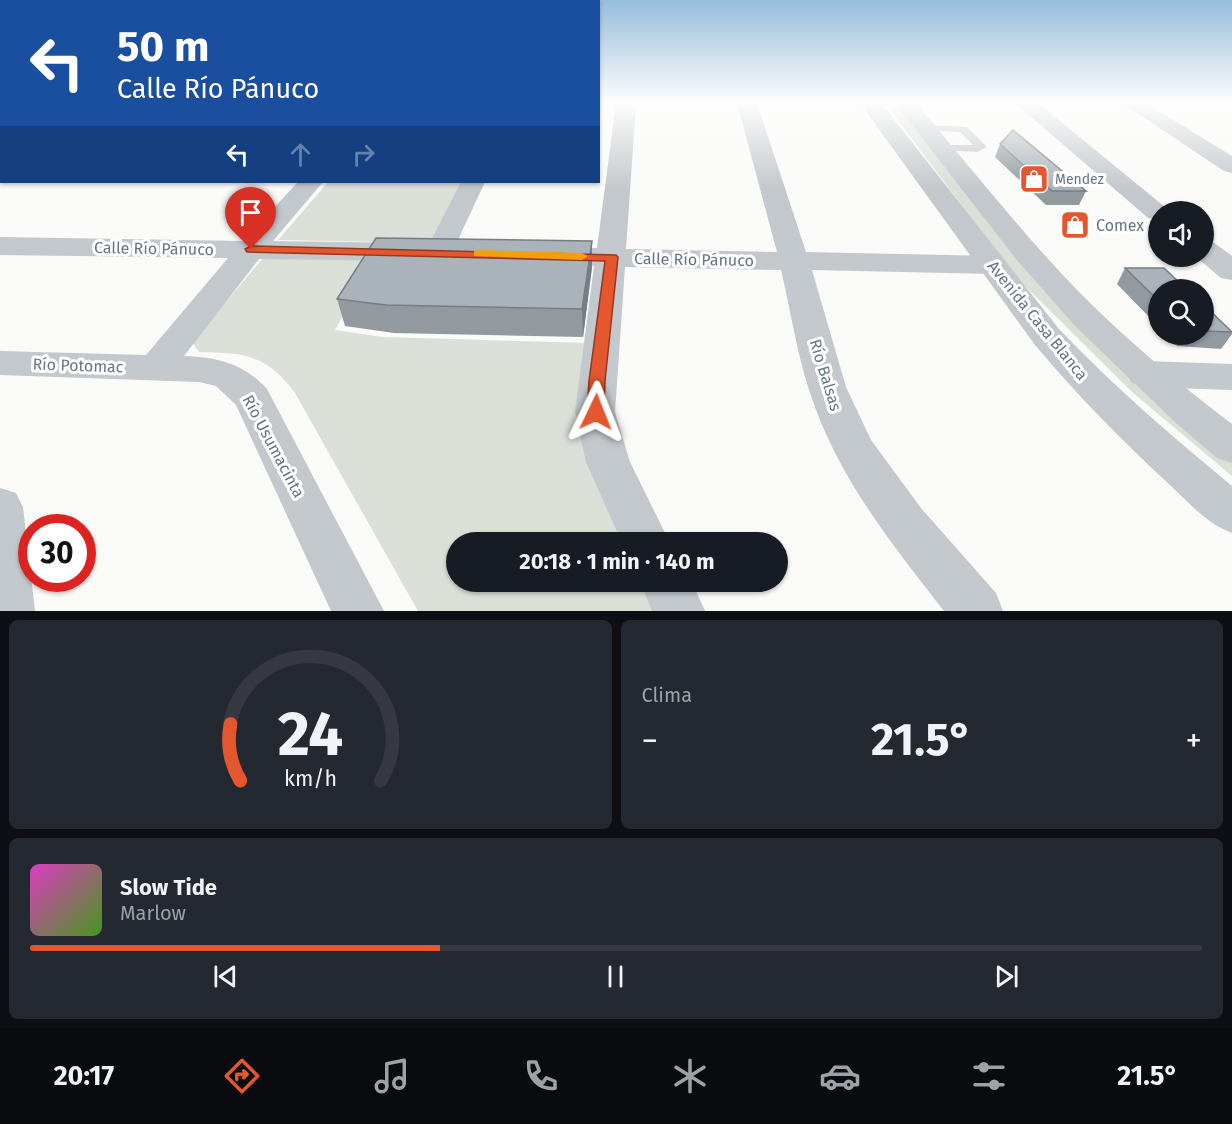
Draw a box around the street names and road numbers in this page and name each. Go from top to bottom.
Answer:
street label: Calle Río Pánuco [94,238,214,259]
street label: Calle Río Pánuco [634,249,754,270]
street label: Avenida Casa Blanca [984,257,1092,384]
street label: Río Balsas [806,337,845,413]
street label: Río Potomac [32,354,124,377]
street label: Río Usumacinta [239,392,309,501]

